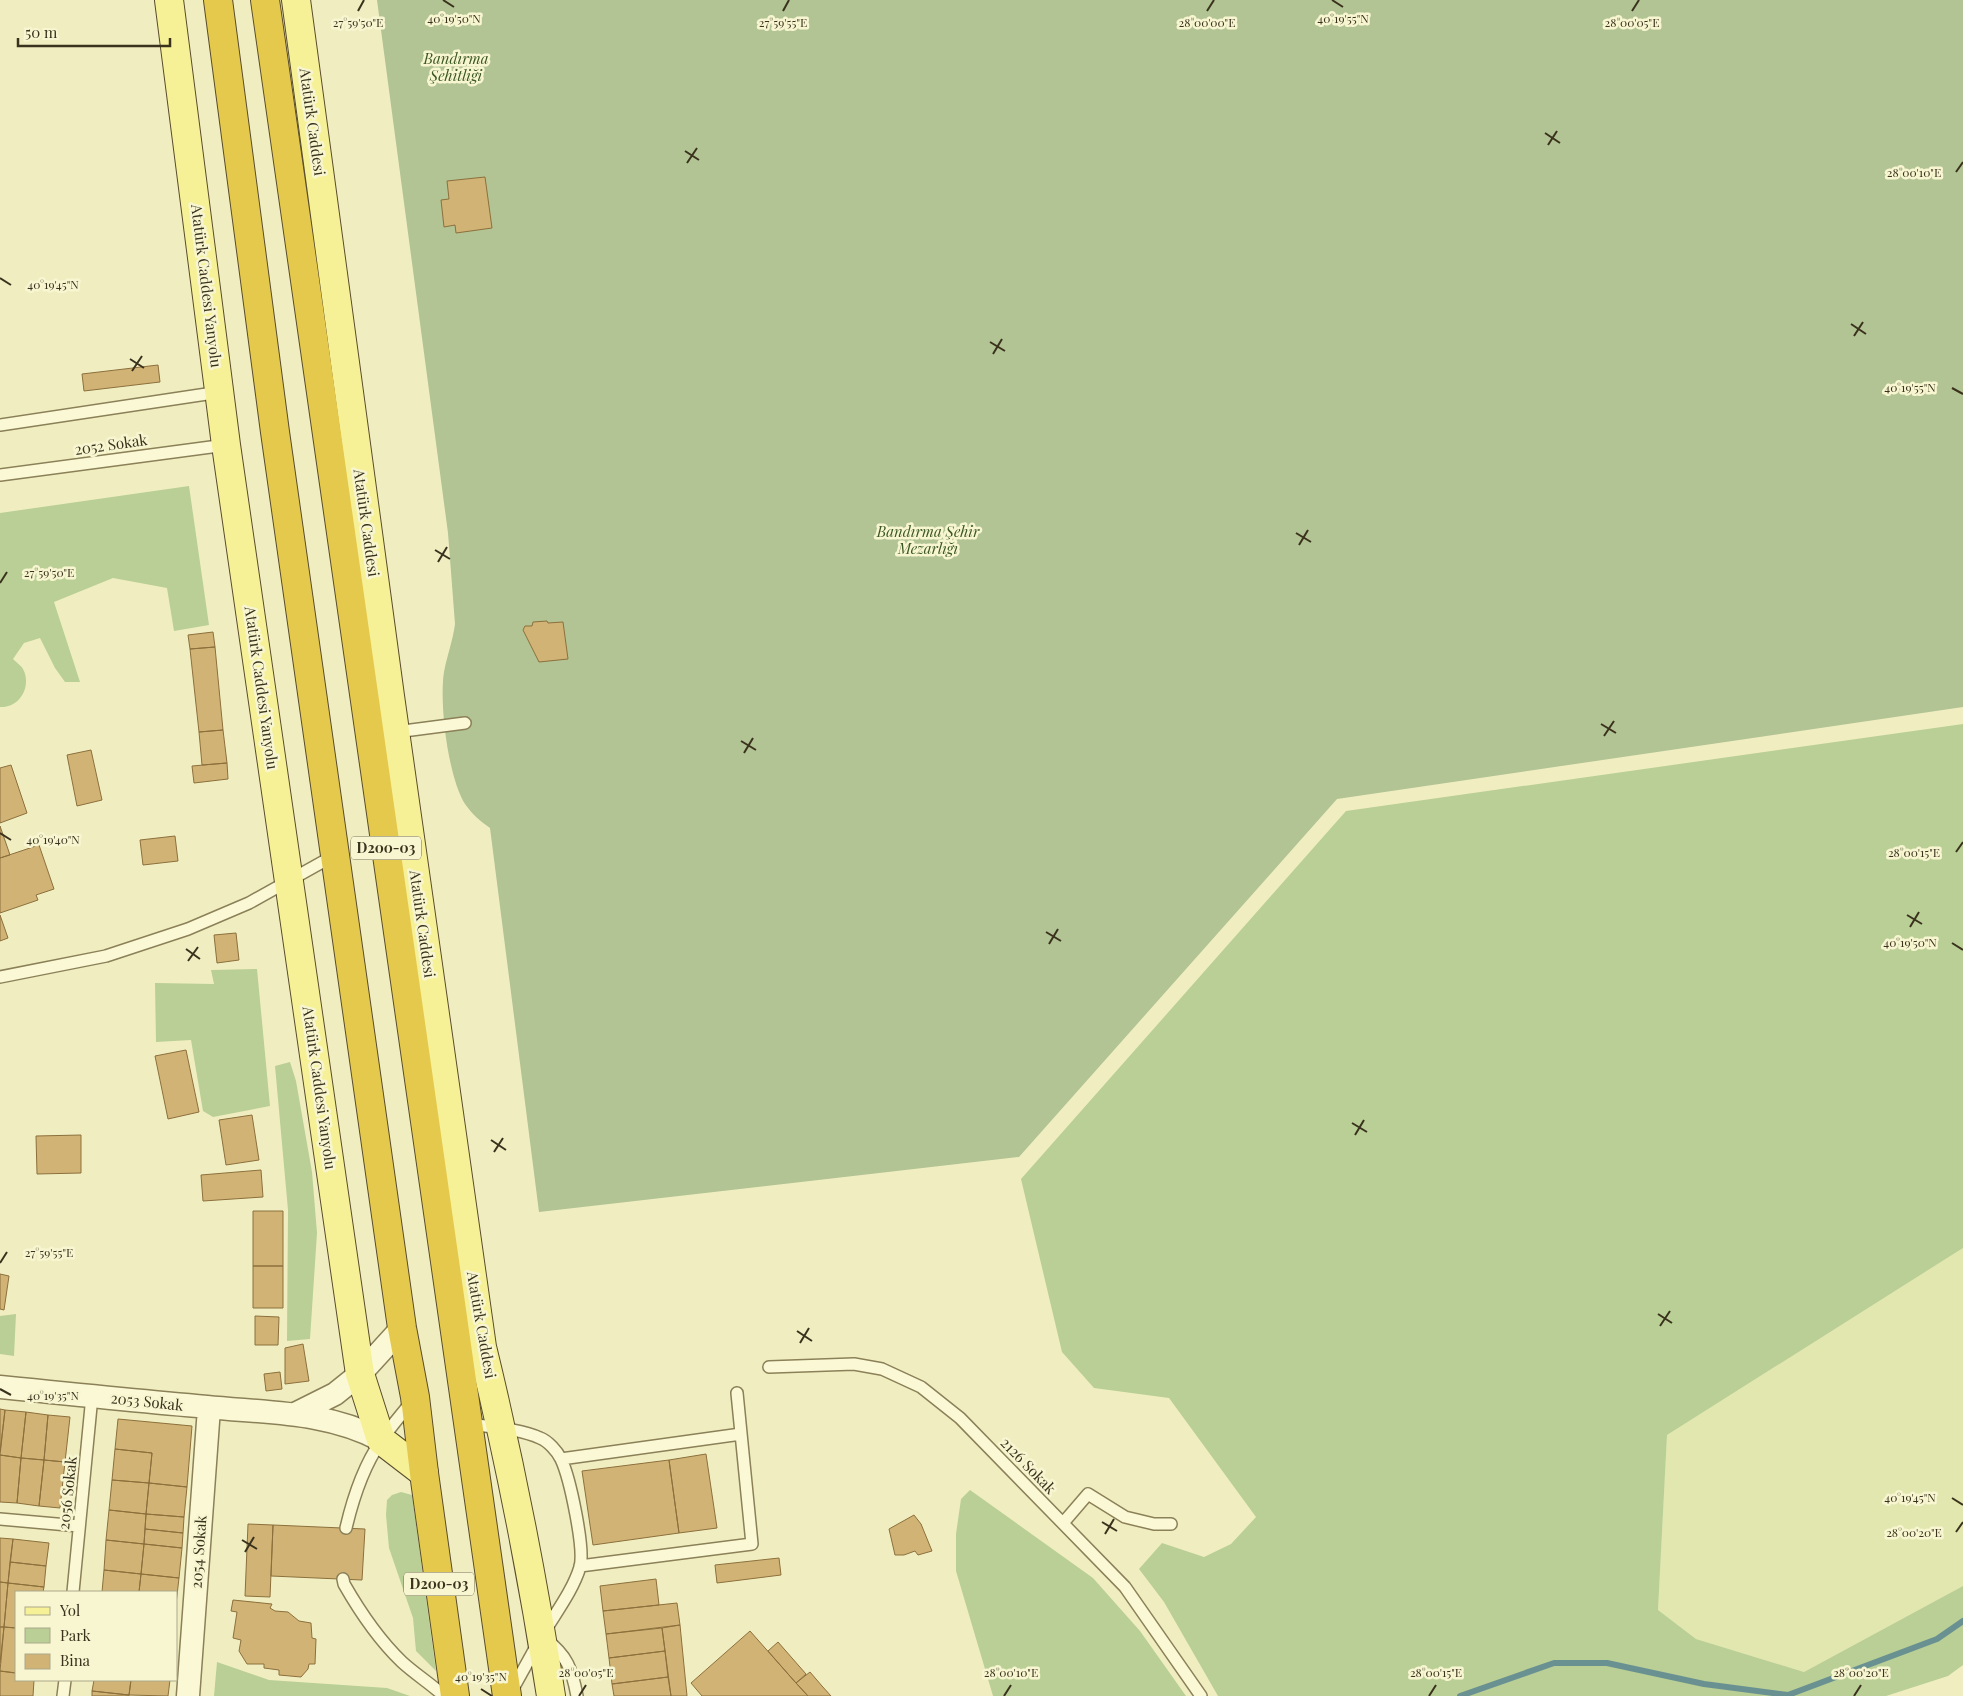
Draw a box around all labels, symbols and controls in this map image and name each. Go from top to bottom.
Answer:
text: 40°19'50"N [427,10,481,26]
text: 40°19'55"N [1317,10,1369,26]
text: 27°59'50"E [333,14,383,30]
text: 27°59'55"E [759,14,807,30]
text: 28°00'00"E [1178,14,1236,30]
text: 28°00'05"E [1605,14,1659,30]
scale bar [18,15,170,47]
text: 50 m [25,22,58,42]
park label: Bandırma Şehitliği [422,48,489,85]
street label: Atatürk Caddesi [295,66,331,177]
text: 28°00'10"E [1887,164,1941,180]
street label: Atatürk Caddesi Yanyolu [187,202,227,369]
text: 40°19'45"N [27,276,79,292]
text: 40°19'55"N [1884,379,1936,395]
street label: 2052 Sokak [73,429,149,459]
street label: Atatürk Caddesi [349,467,385,578]
park label: Bandırma Şehir Mezarlığı [876,521,980,558]
text: 27°59'50"E [24,564,74,580]
street label: Atatürk Caddesi Yanyolu [241,604,283,771]
text: 40°19'40"N [26,831,80,847]
road number: D200-03 [351,836,421,860]
text: 28°00'15"E [1888,844,1940,860]
street label: Atatürk Caddesi [405,868,441,979]
text: 40°19'50"N [1883,934,1937,950]
street label: Atatürk Caddesi Yanyolu [299,1004,341,1171]
text: 27°59'55"E [25,1244,73,1260]
street label: Atatürk Caddesi [463,1269,501,1381]
text: 40°19'35"N [27,1387,79,1403]
street label: 2053 Sokak [110,1387,185,1415]
street label: 2126 Sokak [997,1433,1061,1498]
street label: 2056 Sokak [53,1454,81,1531]
text: 40°19'45"N [1884,1489,1936,1505]
street label: 2054 Sokak [185,1514,211,1589]
text: 28°00'20"E [1886,1524,1942,1540]
road number: D200-03 [404,1572,474,1596]
legend [15,1591,178,1681]
text: Yol [59,1600,80,1620]
text: Park [60,1625,92,1645]
text: Bina [60,1650,91,1670]
text: 28°00'05"E [559,1664,613,1680]
text: 28°00'10"E [984,1664,1038,1680]
text: 28°00'15"E [1410,1664,1462,1680]
text: 28°00'20"E [1833,1664,1889,1680]
text: 40°19'35"N [455,1668,507,1684]

